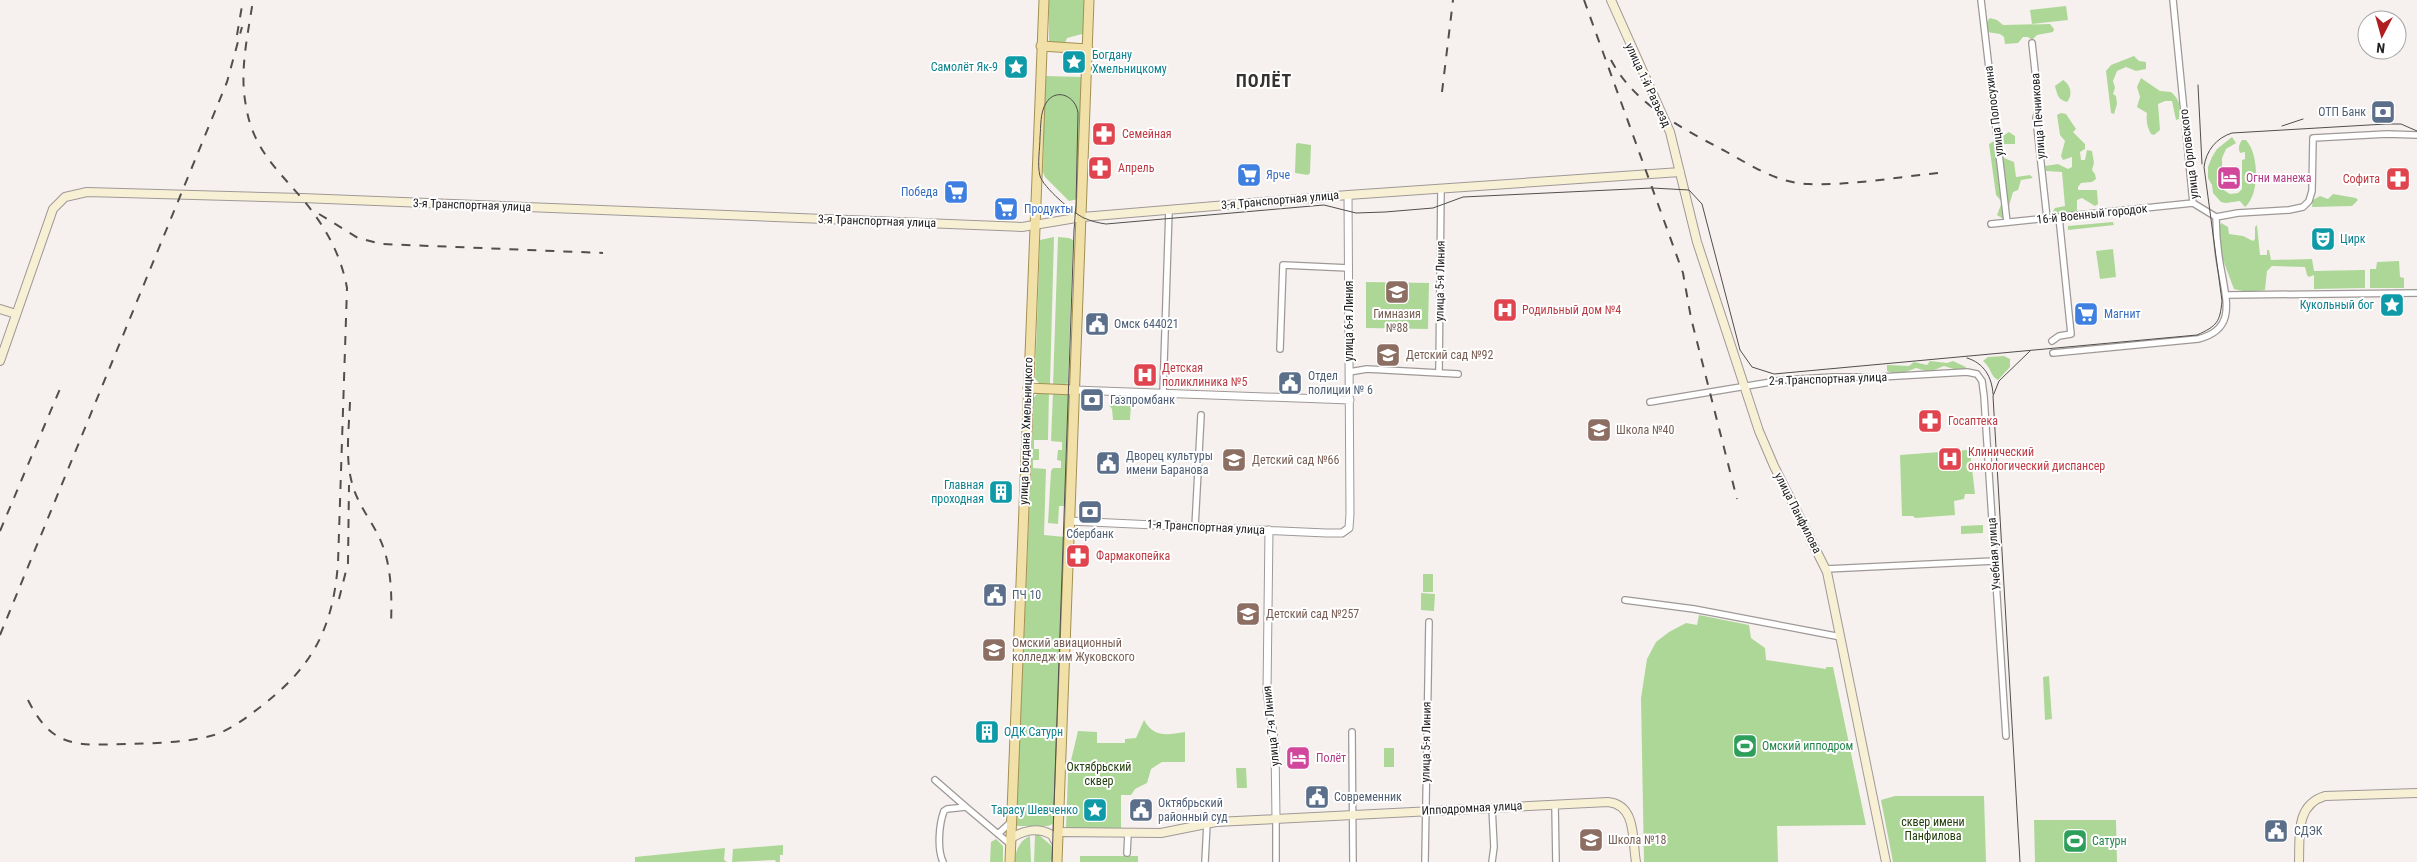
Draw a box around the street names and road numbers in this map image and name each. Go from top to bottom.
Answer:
street label: улица 1-й Разъезд [1622,41,1674,130]
street label: улица Полосухина [1981,65,2006,157]
street label: улица Печникова [2028,72,2048,160]
street label: улица Орловского [2177,108,2201,200]
street label: 3-я Транспортная улица [1220,188,1340,212]
street label: 3-я Транспортная улица [413,196,532,214]
street label: 16-й Военный городок [2036,201,2148,227]
street label: 3-я Транспортная улица [818,212,937,230]
street label: улица 5-я Линия [1432,241,1448,321]
street label: улица 6-я Линия [1342,281,1356,361]
street label: улица Богдана Хмельницкого [1016,357,1036,505]
street label: 2-я Транспортная улица [1769,370,1888,388]
street label: улица Панфилова [1772,470,1824,556]
street label: 1-я Транспортная улица [1147,517,1266,537]
street label: Учебная улица [1984,517,2004,591]
street label: улица 7-я Линия [1260,685,1282,767]
street label: улица 5-я Линия [1418,702,1434,782]
street label: Ипподромная улица [1421,798,1523,818]

